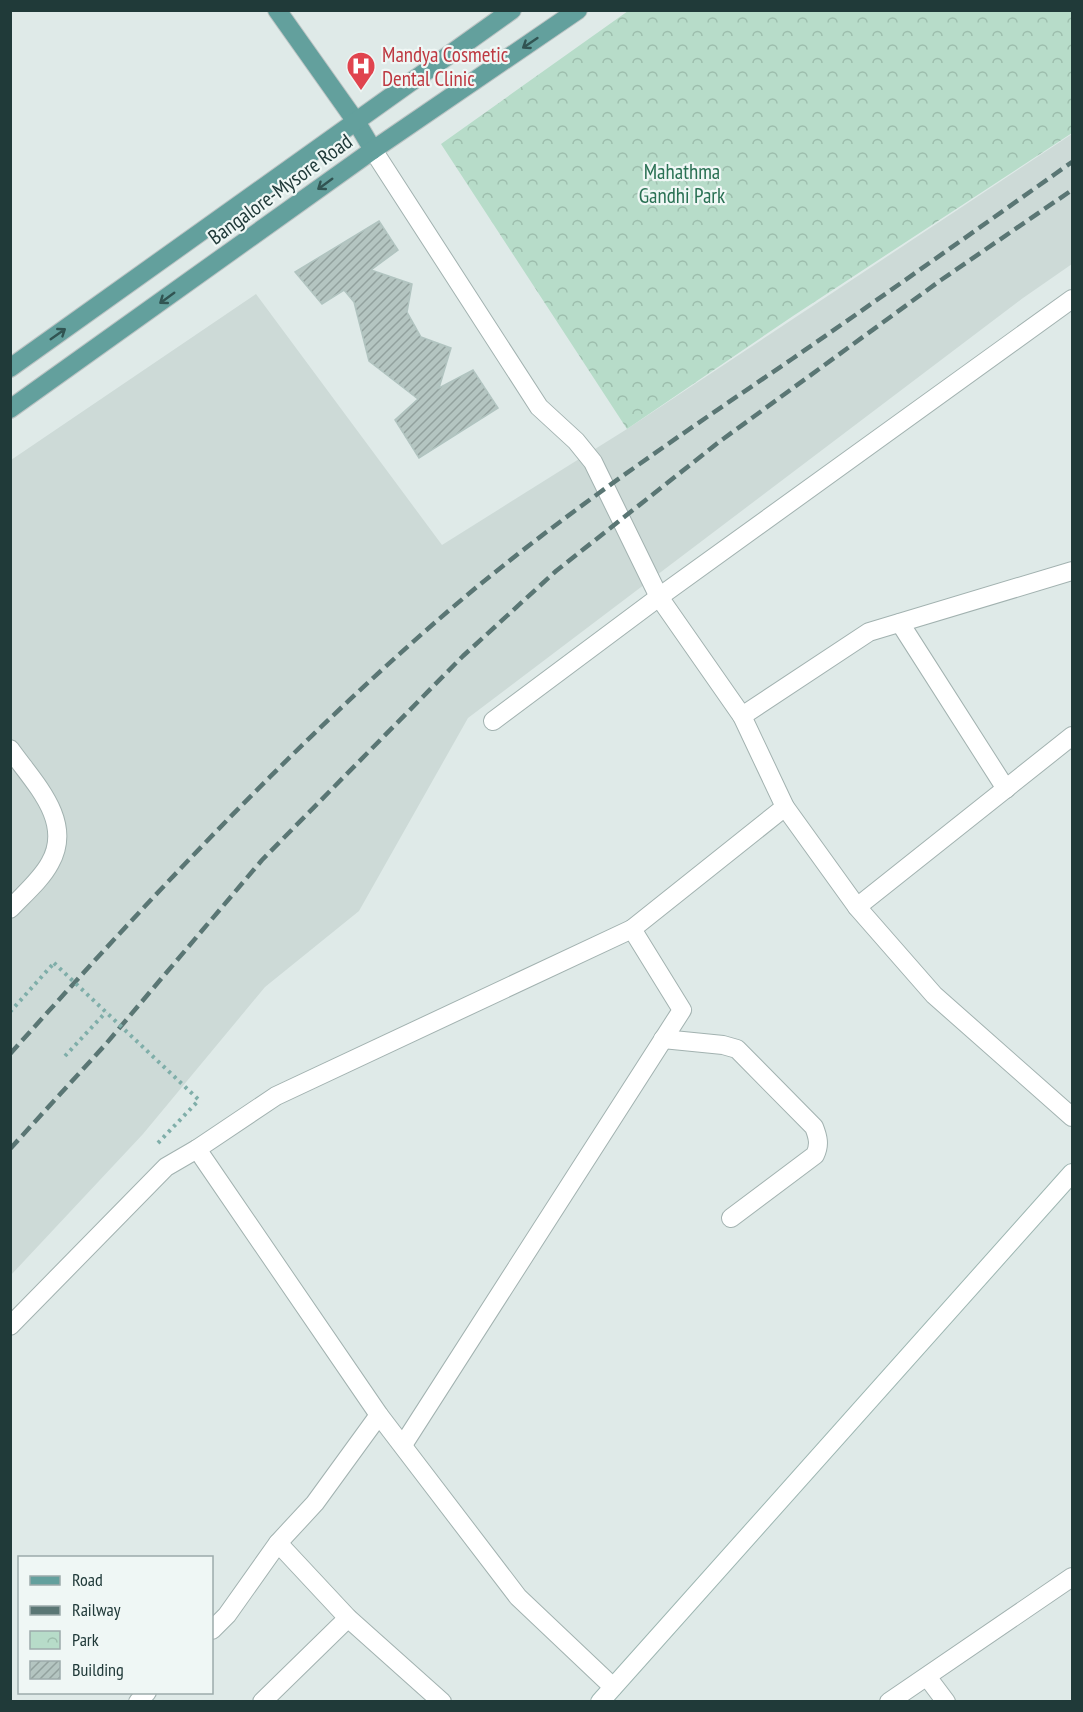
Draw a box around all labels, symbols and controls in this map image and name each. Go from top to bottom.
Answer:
one-way arrow [522,37,539,49]
place label: Mandya Cosmetic Dental Clinic [382,41,509,92]
hospital icon: Mandya Cosmetic Dental Clinic [345,50,377,92]
street label: Bangalore-Mysore Road [203,128,357,250]
park label: Mahathma Gandhi Park [639,158,725,209]
one-way arrow [318,178,334,190]
one-way arrow [160,292,176,304]
one-way arrow [50,328,66,341]
legend [18,1556,213,1694]
text: Road [72,1568,103,1591]
text: Railway [72,1598,121,1621]
text: Park [72,1628,99,1651]
text: Building [72,1658,124,1681]

